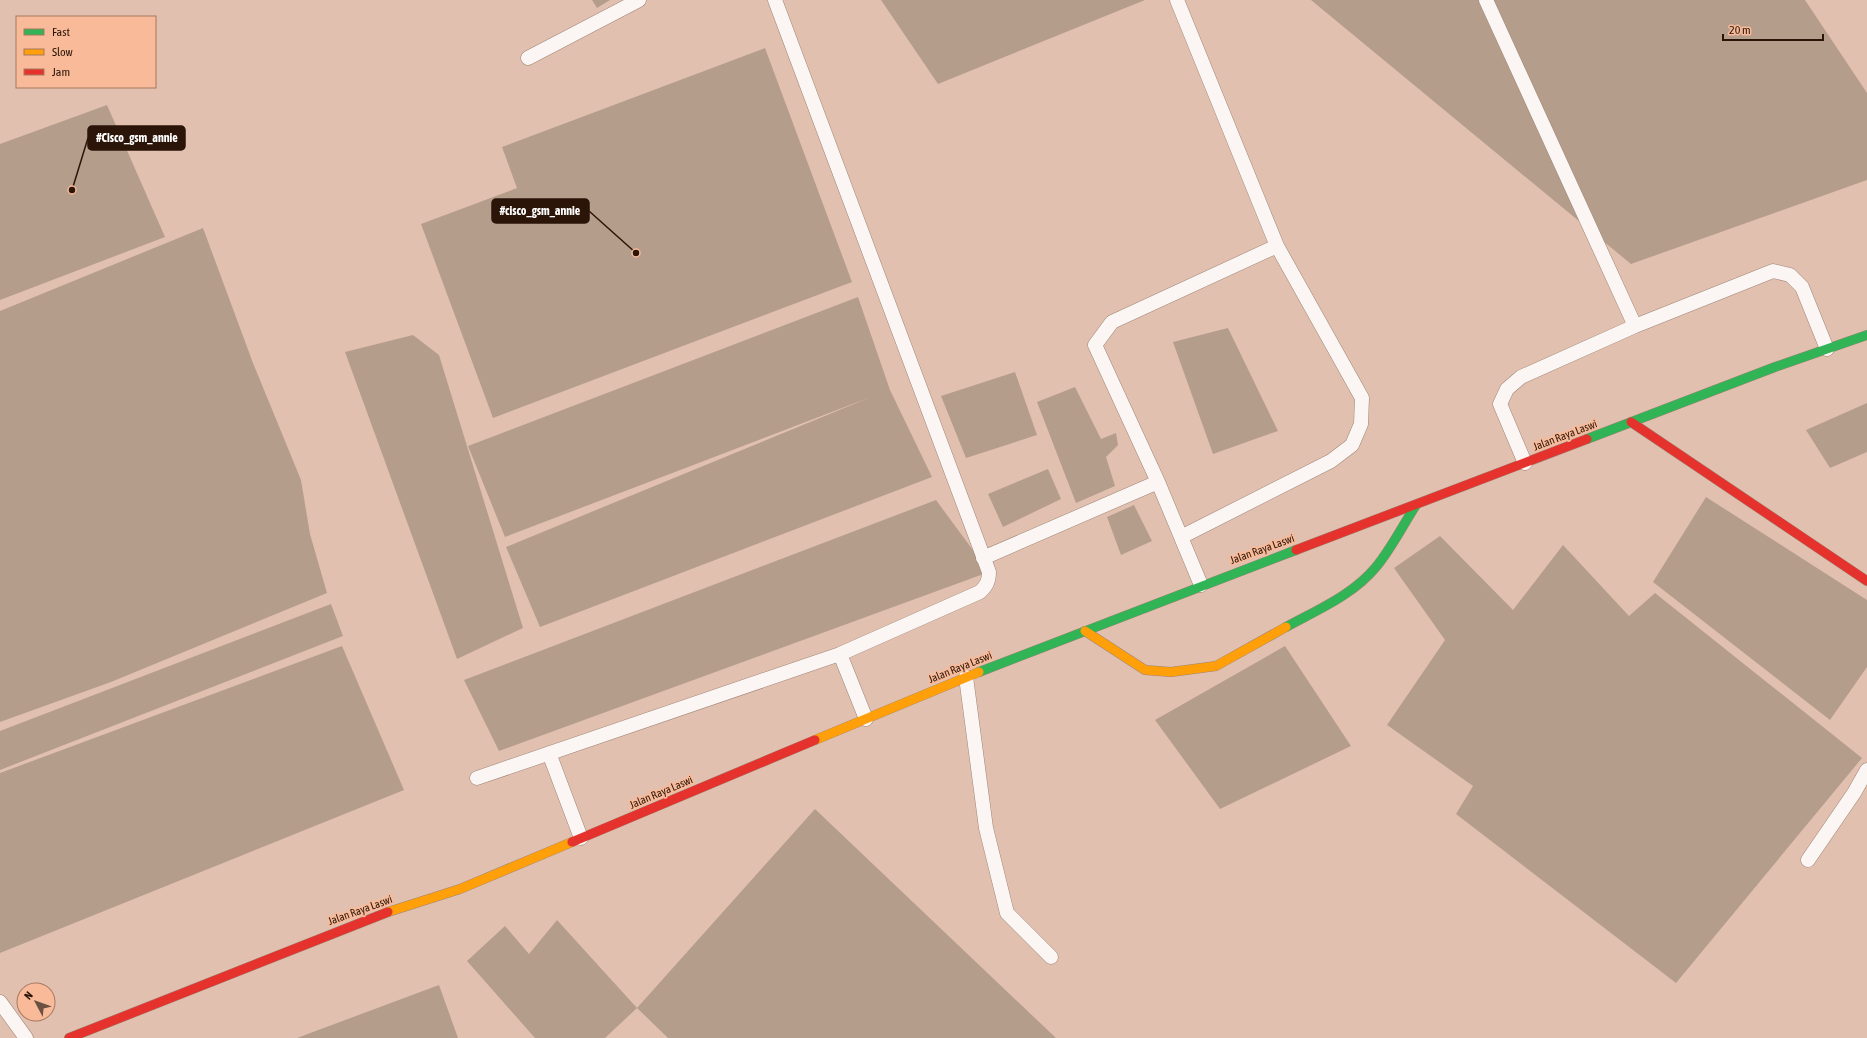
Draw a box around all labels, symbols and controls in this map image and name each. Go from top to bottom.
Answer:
legend [16,16,156,88]
scale bar [1723,16,1823,42]
text: 20 m [1729,23,1751,37]
text: Fast [52,25,70,39]
text: Slow [52,45,73,59]
text: Jam [52,65,70,79]
callout: #Cisco_gsm_annie [88,126,185,150]
text: #Cisco_gsm_annie [95,131,178,145]
callout: #cisco_gsm_annie [492,199,589,223]
text: #cisco_gsm_annie [499,204,581,218]
street label: Jalan Raya Laswi [1531,417,1599,453]
street label: Jalan Raya Laswi [1228,532,1296,566]
street label: Jalan Raya Laswi [926,649,994,685]
street label: Jalan Raya Laswi [628,773,694,811]
street label: Jalan Raya Laswi [326,893,394,927]
north arrow [16,982,56,1022]
text: N [22,989,35,1002]

